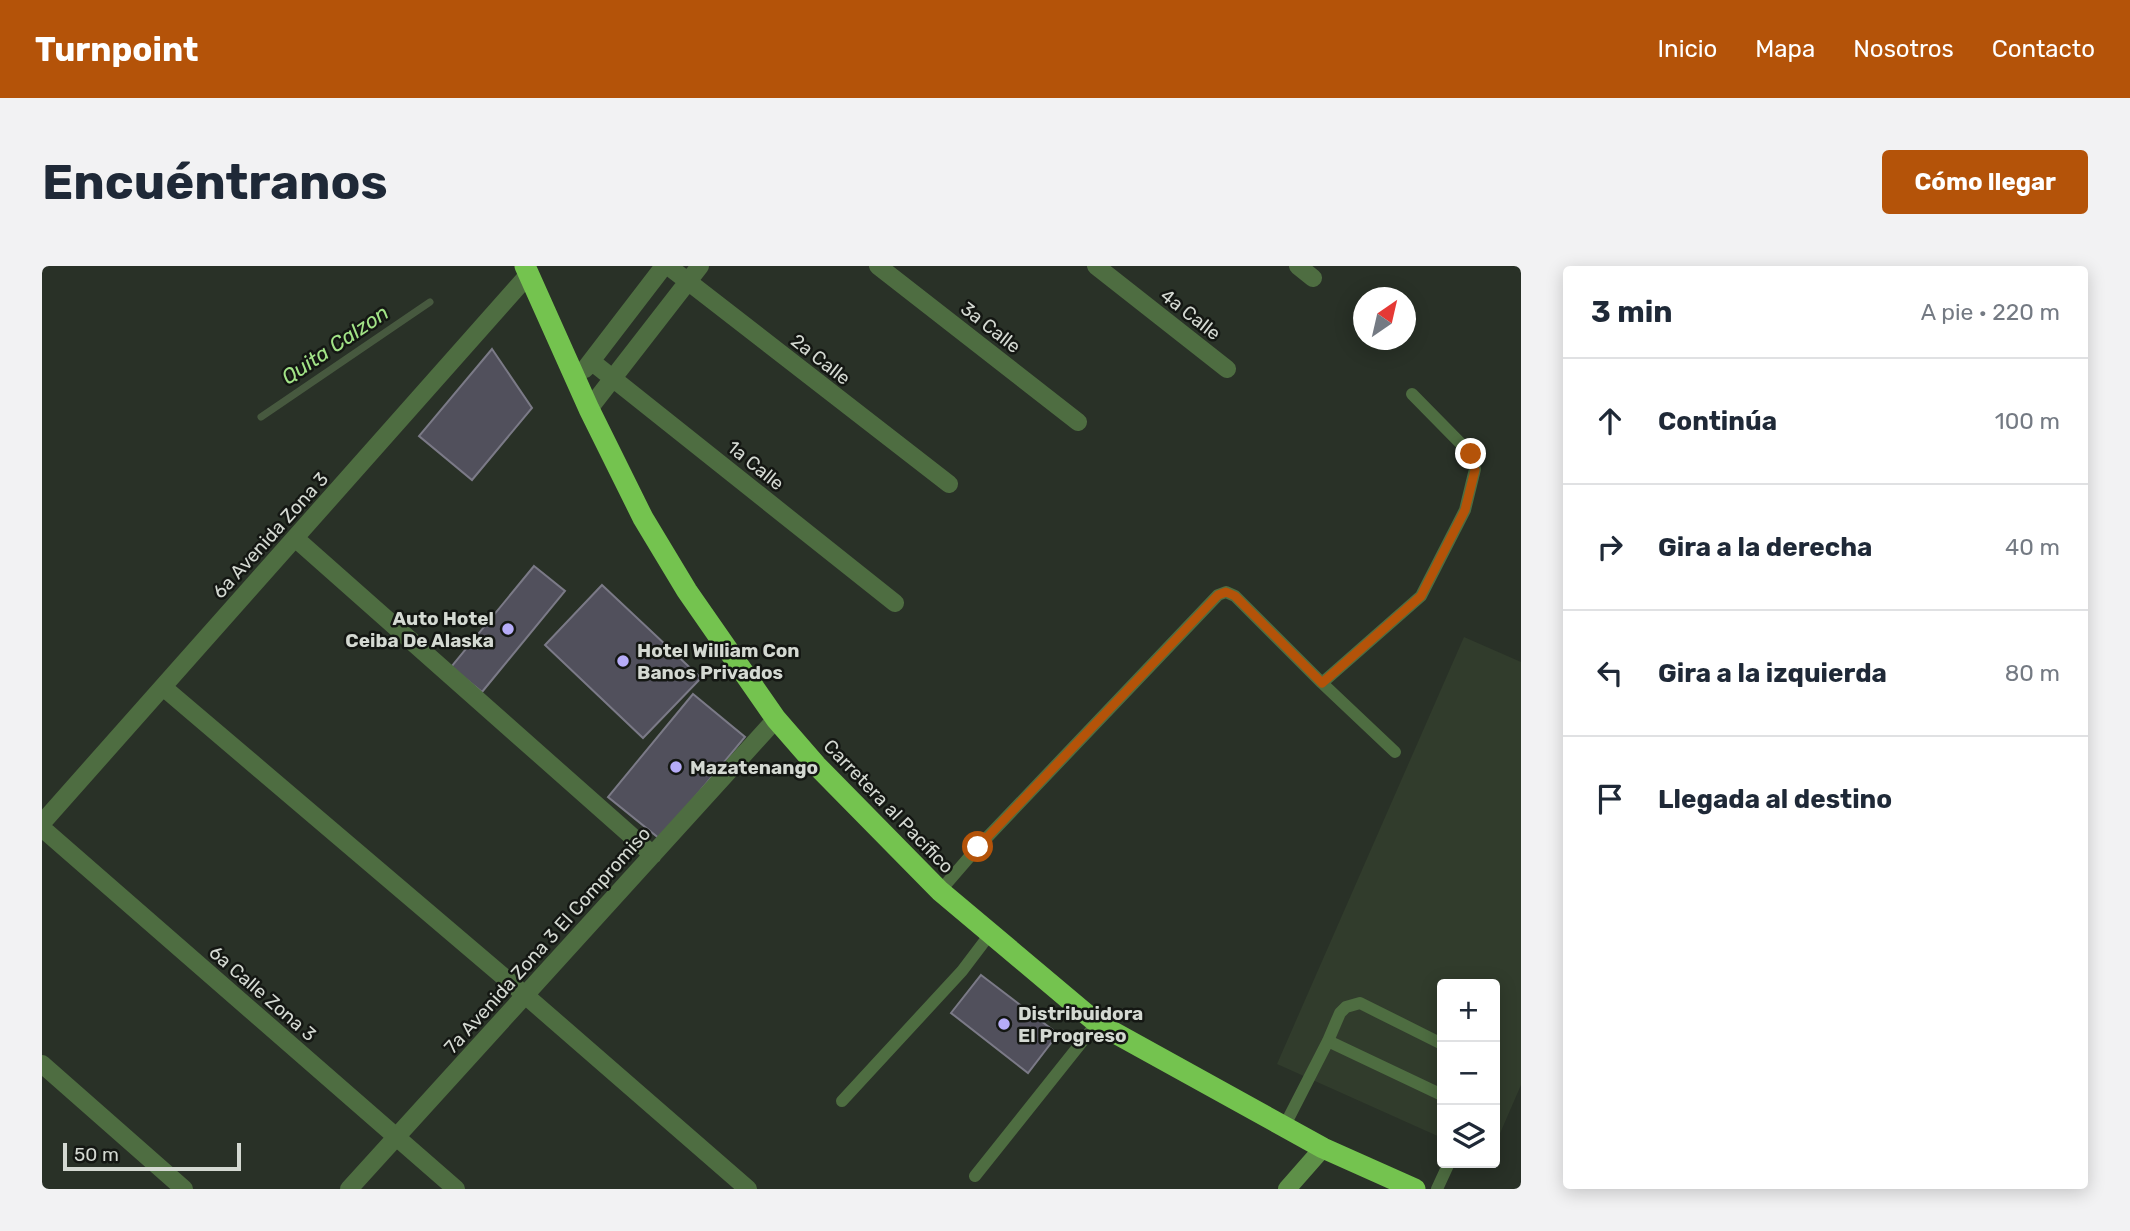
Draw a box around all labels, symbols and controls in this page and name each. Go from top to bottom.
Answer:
text: Turnpoint [35,30,198,69]
text: Inicio [1658,35,1717,63]
text: Mapa [1755,35,1815,63]
text: Nosotros [1853,35,1954,63]
text: Contacto [1992,35,2095,63]
button: Cómo llegar [1882,150,2088,214]
text: Encuéntranos [42,153,388,211]
street label: 4a Calle [1156,284,1225,345]
north arrow [1353,287,1416,350]
text: 3 min [1591,294,1673,330]
street label: 3a Calle [956,297,1025,358]
text: A pie · 220 m [1921,298,2060,326]
water label: Quita Calzon [276,299,393,390]
street label: 2a Calle [786,329,855,390]
icon: ahead [1591,402,1629,440]
text: Continúa [1658,406,1777,437]
text: 100 m [1995,407,2060,435]
street label: 1a Calle [723,436,789,495]
route end [1455,438,1486,469]
street label: 6a Avenida Zona 3 [208,468,333,603]
icon: right [1591,528,1629,566]
text: Gira a la derecha [1658,532,1872,563]
text: 40 m [2005,533,2060,561]
place label: Auto Hotel Ceiba De Alaska [345,607,494,652]
marker: Auto Hotel Ceiba De Alaska [500,621,516,637]
place label: Hotel William Con Banos Privados [637,639,800,684]
marker: Hotel William Con Banos Privados [615,653,631,669]
icon: left [1591,654,1629,692]
text: Gira a la izquierda [1658,658,1887,689]
text: 80 m [2005,659,2060,687]
street label: Carretera al Pacífico [819,735,959,878]
place label: Mazatenango [690,756,818,779]
marker: Mazatenango [668,759,684,775]
icon: arrive [1591,780,1629,818]
text: Llegada al destino [1658,784,1892,815]
street label: 7a Avenida Zona 3 El Compromiso [439,822,655,1058]
route start [962,831,993,862]
street label: 6a Calle Zona 3 [204,941,321,1046]
map controls [1437,979,1500,1168]
button: + [1437,979,1500,1042]
place label: Distribuidora El Progreso [1018,1002,1143,1047]
marker: Distribuidora El Progreso [996,1016,1012,1032]
button: − [1437,1042,1500,1105]
button: layers [1437,1105,1500,1168]
scale bar [63,1140,242,1172]
text: 50 m [74,1143,119,1166]

